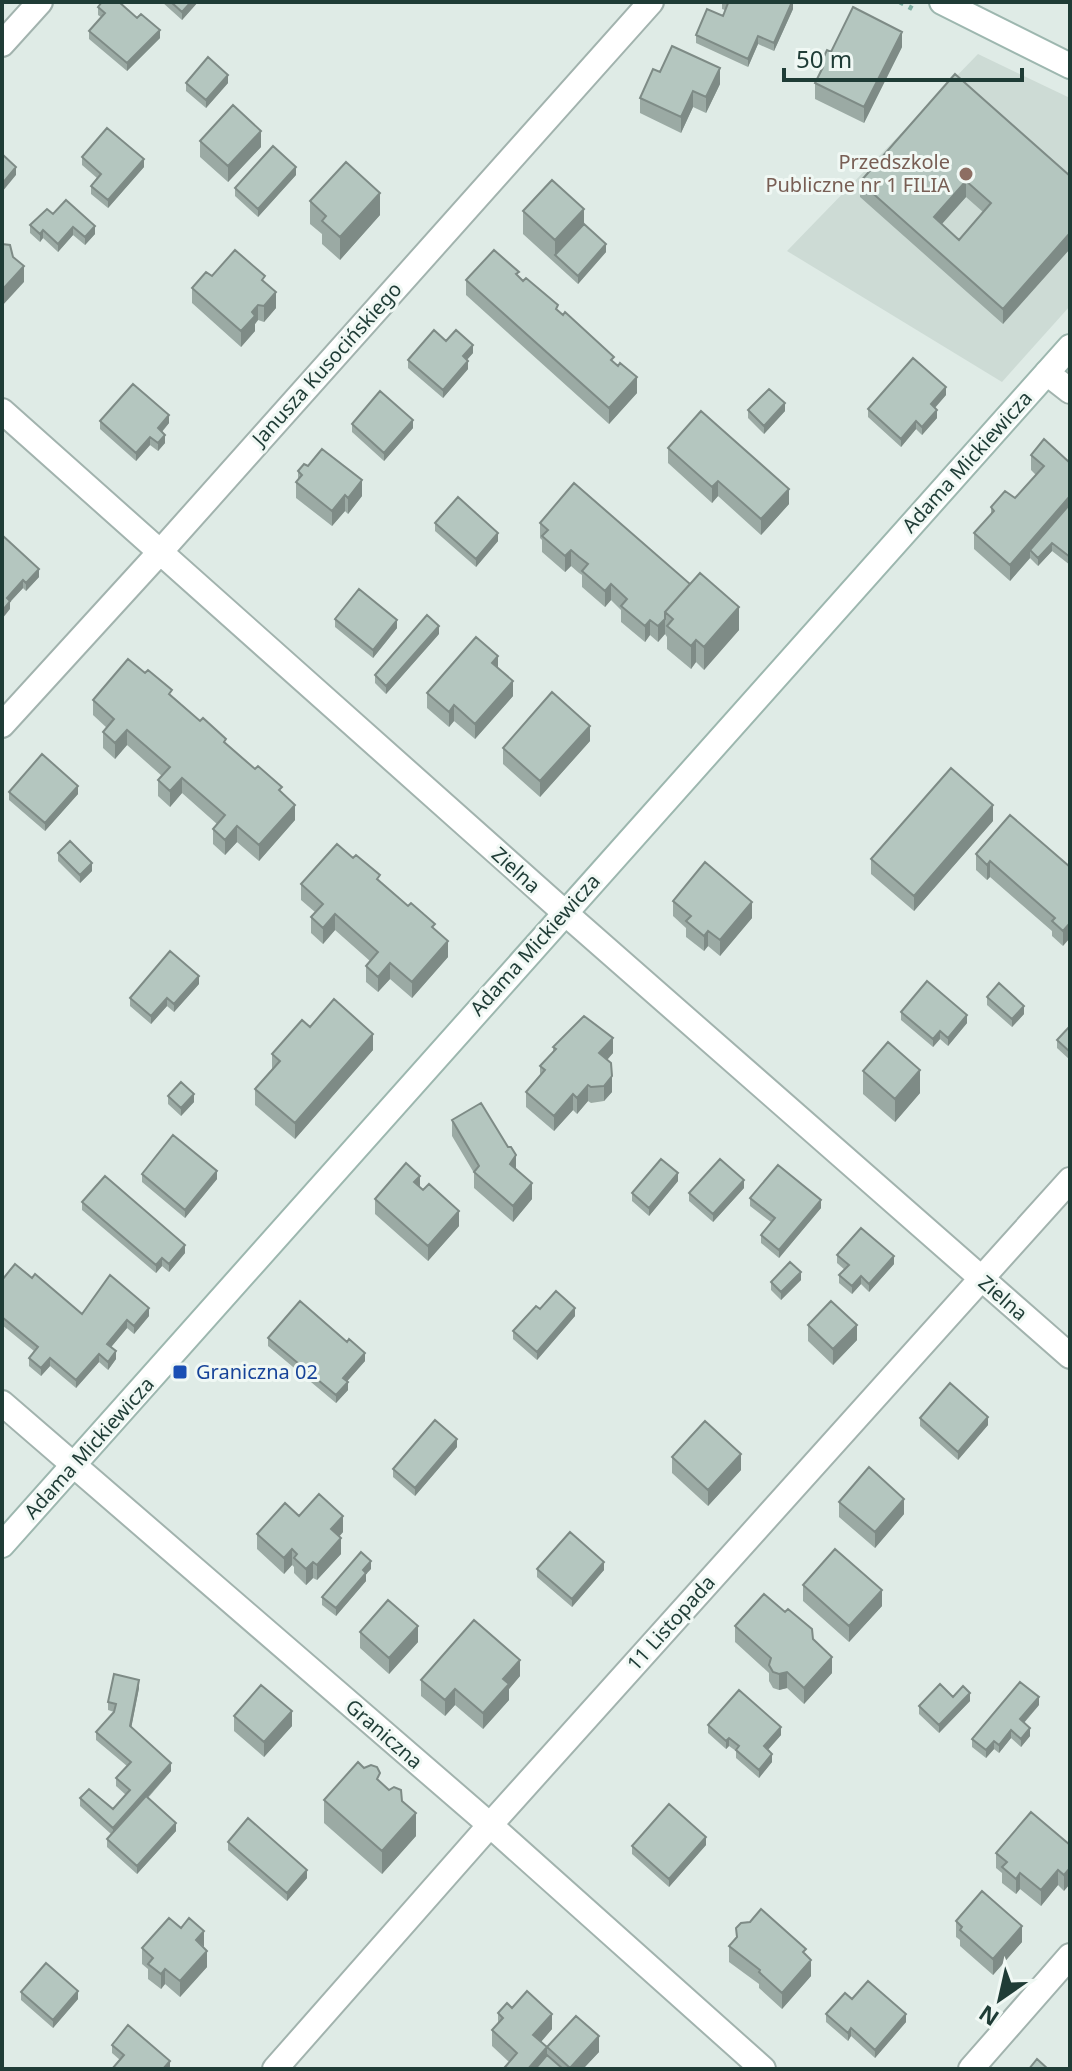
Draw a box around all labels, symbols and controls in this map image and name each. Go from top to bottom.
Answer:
scale bar [784,32,1022,82]
text: 50 m [796,42,852,75]
place label: Przedszkole Publiczne nr 1 FILIA [765,148,950,198]
marker: Przedszkole Publiczne nr 1 FILIA [957,165,975,183]
street label: Janusza Kusocińskiego [245,276,407,453]
street label: Adama Mickiewicza [896,385,1038,538]
street label: Zielna [486,841,546,899]
street label: Adama Mickiewicza [464,868,606,1021]
street label: Zielna [973,1269,1034,1326]
place label: Graniczna 02 [196,1358,318,1385]
marker: Graniczna 02 [171,1363,189,1381]
street label: Adama Mickiewicza [18,1371,160,1524]
street label: 11 Listopada [621,1569,721,1676]
street label: Graniczna [340,1693,429,1775]
north arrow [960,1959,1040,2039]
text: N [972,1999,1004,2034]

